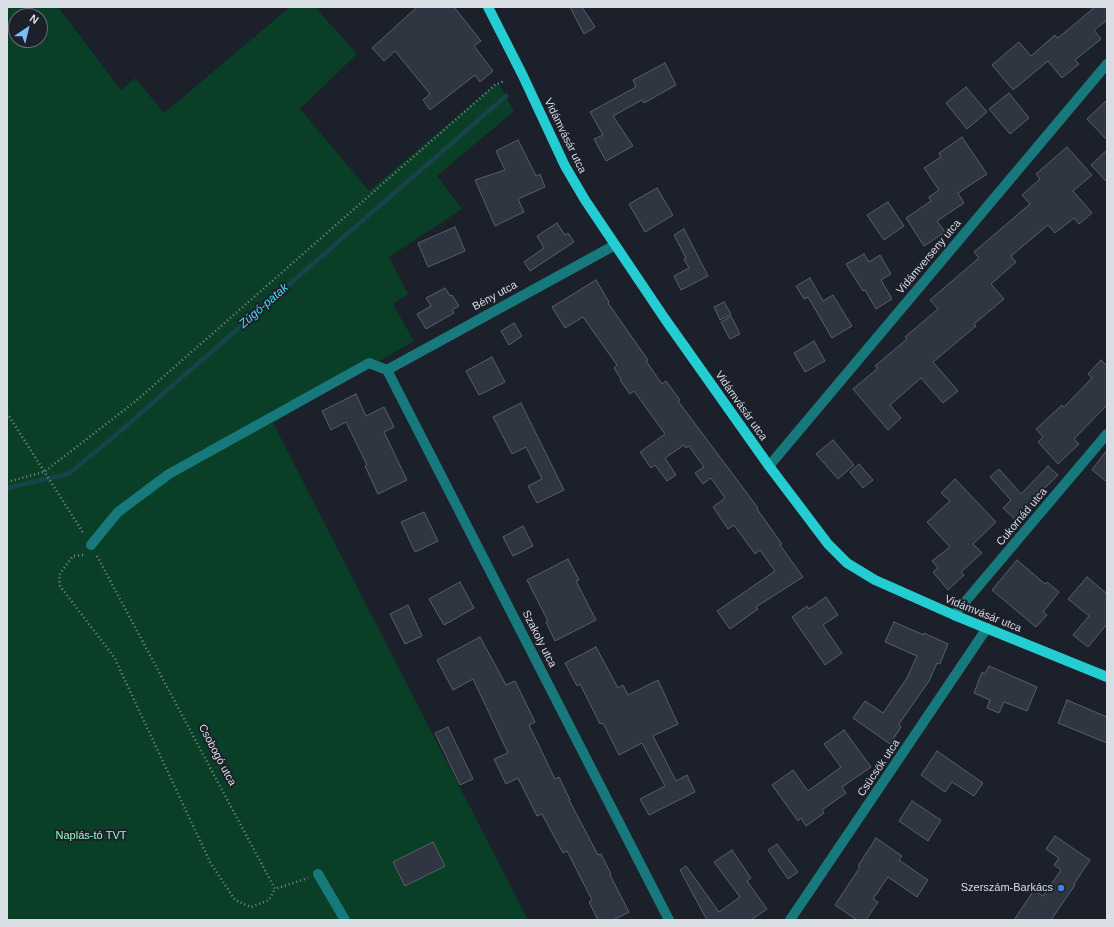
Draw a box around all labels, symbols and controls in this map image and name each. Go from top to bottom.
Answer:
north arrow [8,8,48,48]
text: N [28,12,41,26]
street label: Vidámvásár utca [541,96,589,176]
street label: Vidámverseny utca [894,217,964,297]
street label: Bény utca [470,278,520,314]
water label: Zúgó-patak [236,281,292,331]
street label: Vidámvásár utca [712,369,770,443]
street label: Cukornád utca [994,485,1050,549]
street label: Vidámvásár utca [943,593,1023,635]
street label: Szakoly utca [519,608,559,670]
street label: Csobogó utca [195,722,239,788]
street label: Csücsök utca [855,737,903,799]
park label: Naplás-tó TVT [56,829,126,843]
place label: Szerszám-Barkács [961,881,1053,895]
marker: Szerszám-Barkács [1056,883,1066,893]

